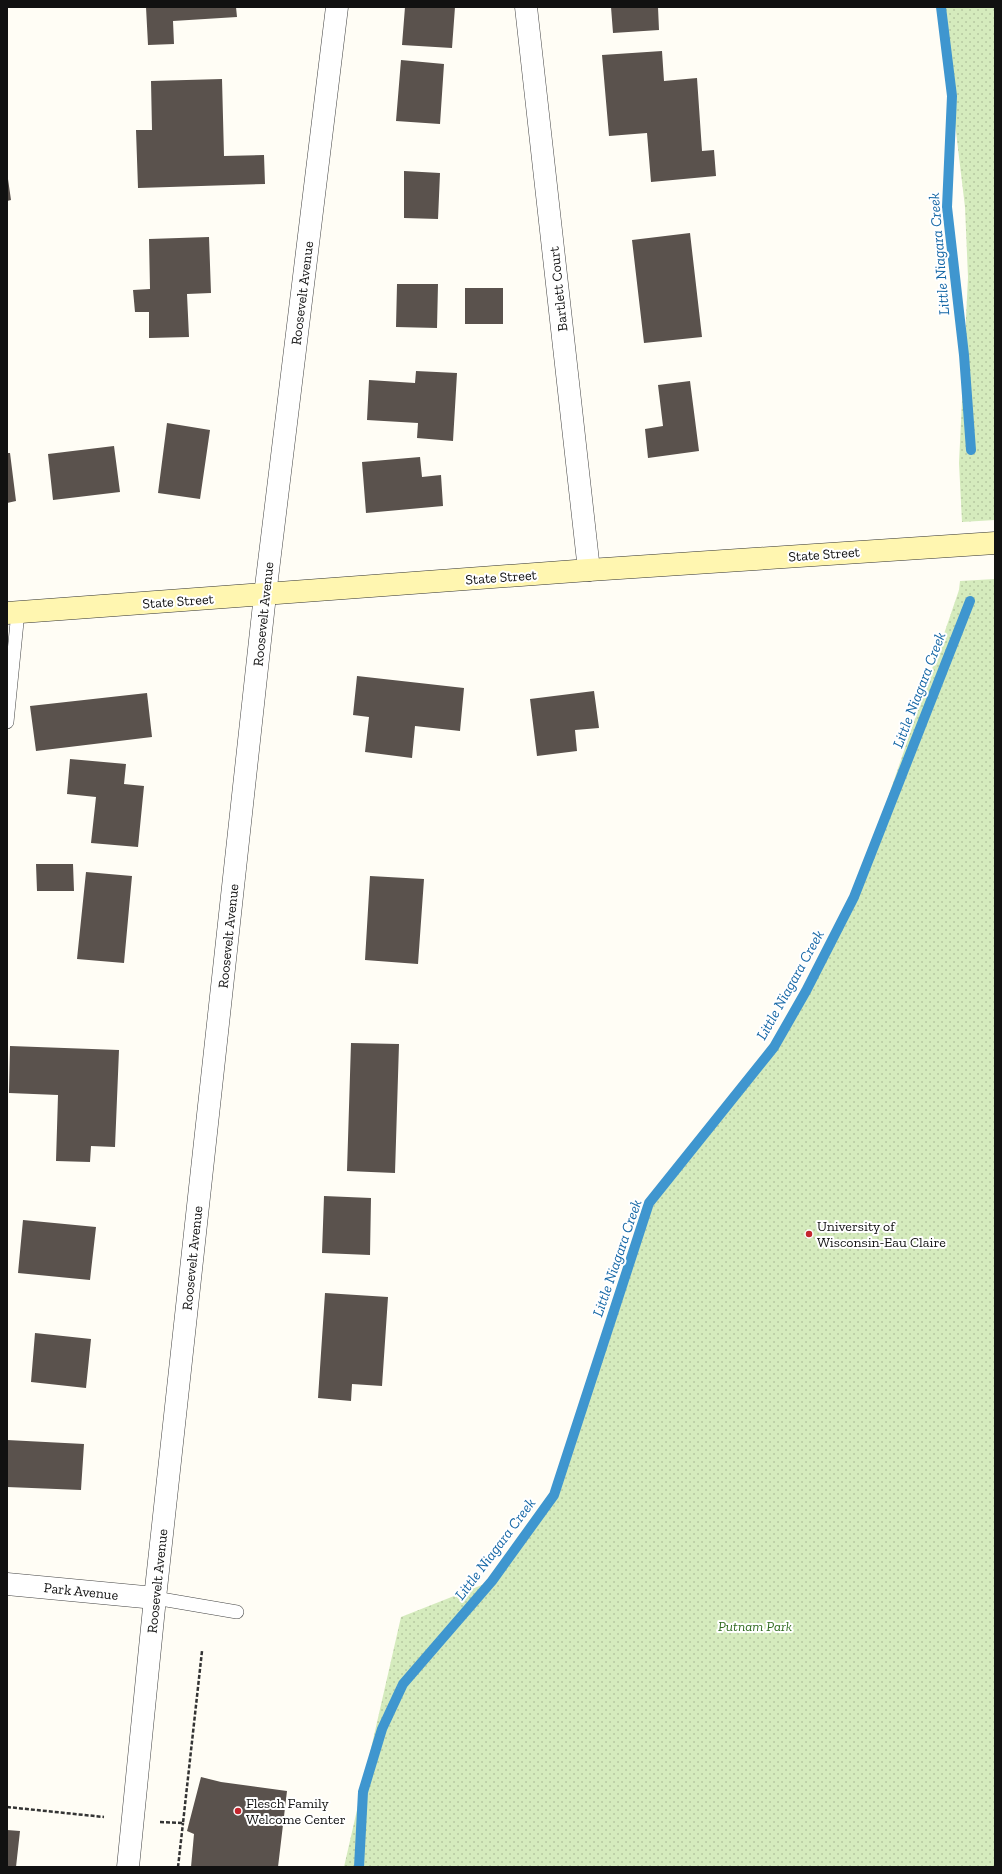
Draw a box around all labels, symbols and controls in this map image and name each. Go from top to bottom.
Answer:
water label: Little Niagara Creek [925,192,953,316]
street label: Roosevelt Avenue [288,240,317,346]
street label: Bartlett Court [546,245,571,332]
street label: State Street [788,543,861,565]
street label: Roosevelt Avenue [250,561,277,667]
street label: State Street [465,566,538,588]
street label: State Street [142,590,215,612]
water label: Little Niagara Creek [889,629,950,751]
street label: Roosevelt Avenue [215,883,242,989]
water label: Little Niagara Creek [752,927,828,1043]
water label: Little Niagara Creek [589,1197,646,1319]
street label: Roosevelt Avenue [179,1205,206,1311]
place label: University of Wisconsin-Eau Claire [817,1218,946,1251]
marker: University of Wisconsin-Eau Claire [804,1229,814,1239]
water label: Little Niagara Creek [451,1494,539,1603]
street label: Roosevelt Avenue [144,1528,171,1634]
street label: Park Avenue [43,1579,119,1604]
park label: Putnam Park [718,1618,792,1635]
place label: Flesch Family Welcome Center [246,1795,346,1828]
marker: Flesch Family Welcome Center [233,1806,243,1816]

